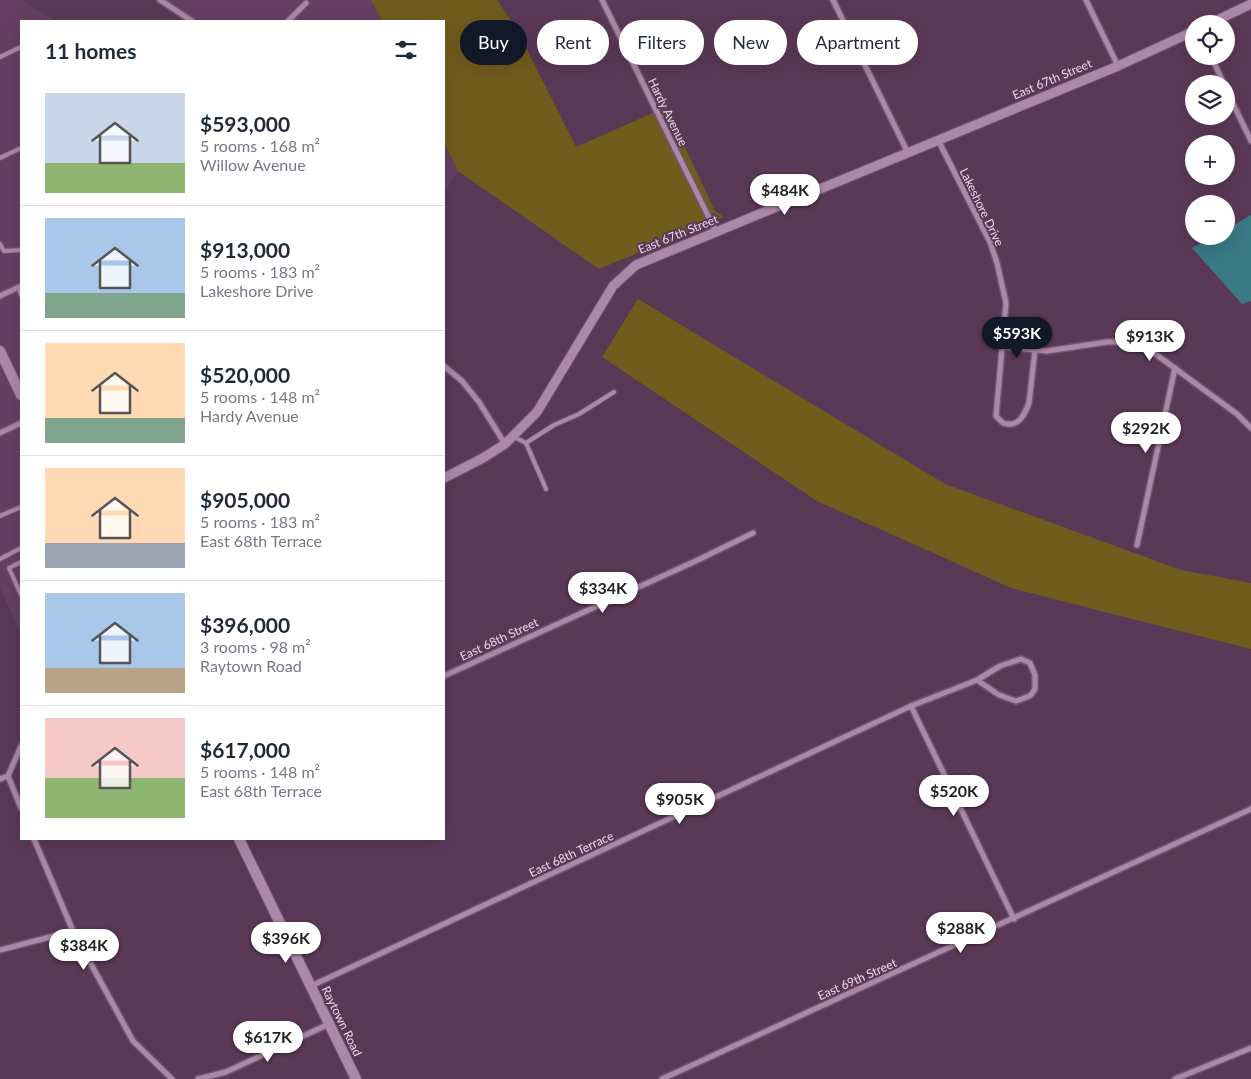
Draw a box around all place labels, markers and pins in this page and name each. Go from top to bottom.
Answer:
pin: $484K [750,174,820,216]
pin: $593K [982,316,1052,359]
pin: $913K [1115,320,1185,362]
pin: $292K [1111,412,1181,454]
pin: $334K [568,572,638,614]
pin: $520K [919,774,989,817]
pin: $905K [645,782,715,825]
pin: $288K [926,912,996,954]
pin: $396K [251,922,321,964]
pin: $384K [49,928,119,971]
pin: $617K [233,1020,303,1063]

